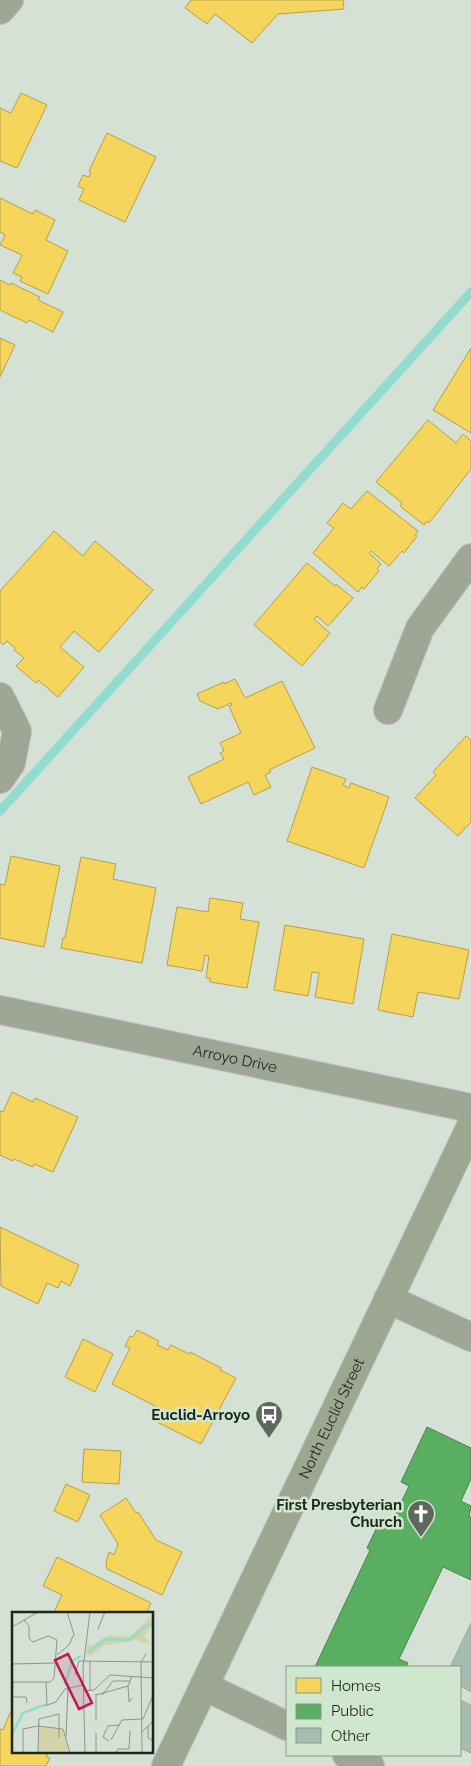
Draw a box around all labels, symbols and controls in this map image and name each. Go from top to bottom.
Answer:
street label: Arroyo Drive [191,1041,279,1076]
street label: North Euclid Street [295,1355,368,1482]
bus stop icon: Euclid-Arroyo [254,1400,284,1439]
place label: Euclid-Arroyo [151,1406,250,1424]
place label: First Presbyterian Church [276,1496,402,1531]
church icon: First Presbyterian Church [406,1499,436,1538]
inset map [12,1612,154,1754]
legend [286,1666,461,1756]
text: Homes [331,1677,381,1695]
text: Public [331,1702,374,1720]
text: Other [331,1727,371,1745]

